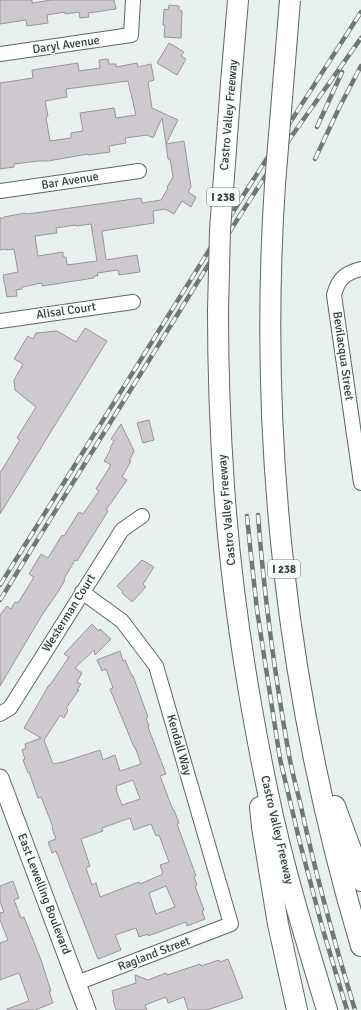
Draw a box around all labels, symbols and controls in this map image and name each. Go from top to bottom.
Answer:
street label: Daryl Avenue [31,33,101,57]
street label: Castro Valley Freeway [217,59,241,171]
street label: Bar Avenue [40,169,100,193]
road number: I 238 [207,188,239,206]
street label: Alisal Court [35,299,97,323]
street label: Bevilacqua Street [329,310,357,402]
street label: Castro Valley Freeway [215,454,239,566]
road number: I 238 [268,560,300,578]
street label: Westerman Court [39,571,99,655]
street label: Kendall Way [163,713,195,778]
street label: Castro Valley Freeway [257,774,297,886]
street label: East Lewelling Boulevard [14,831,74,957]
street label: Ragland Street [116,933,192,975]

